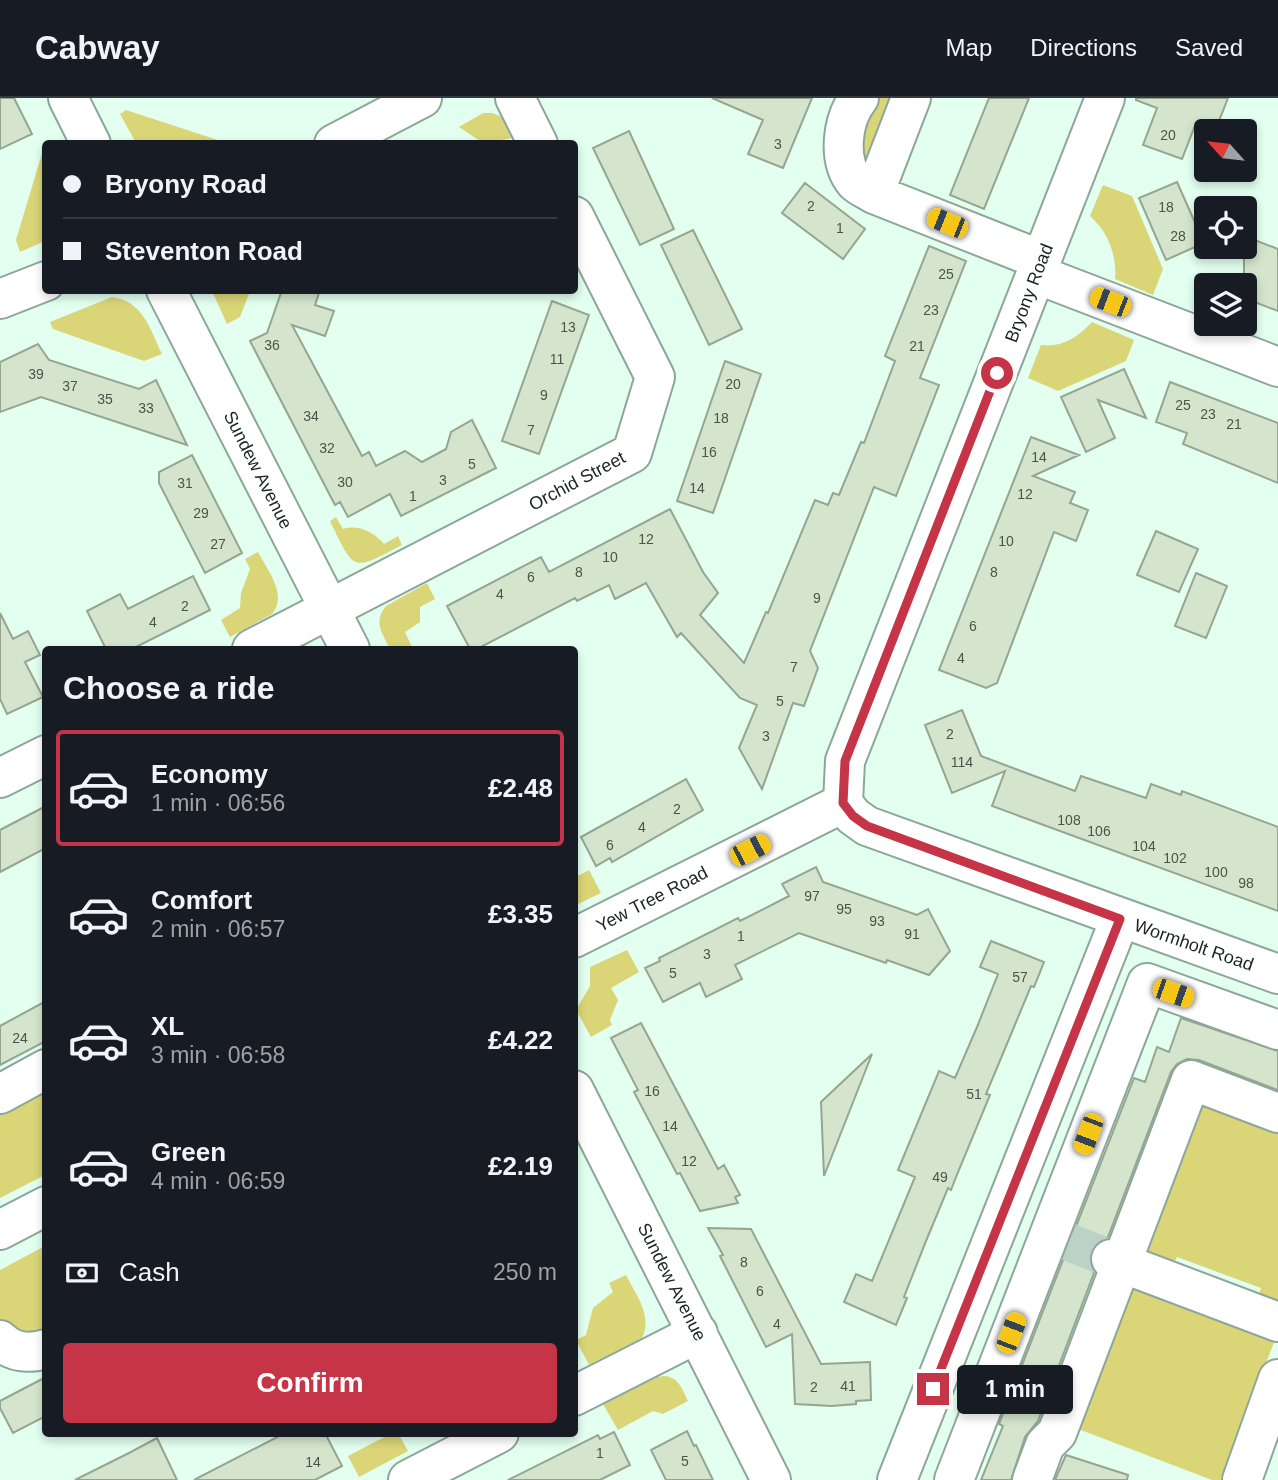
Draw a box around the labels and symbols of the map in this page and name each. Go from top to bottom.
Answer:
north arrow [1194,119,1256,182]
house number: 20 [1160,127,1176,143]
house number: 3 [774,136,782,152]
house number: 2 [807,198,815,214]
house number: 18 [1158,199,1174,215]
car [924,205,971,241]
house number: 1 [836,220,844,236]
house number: 28 [1170,228,1186,244]
street label: Bryony Road [1001,241,1057,345]
house number: 25 [938,266,954,282]
car [1087,285,1134,319]
house number: 23 [923,302,939,318]
house number: 13 [560,319,576,335]
house number: 36 [264,337,280,353]
house number: 21 [909,338,925,354]
house number: 11 [550,351,564,367]
route start [981,357,1013,389]
house number: 39 [28,366,44,382]
house number: 20 [725,376,741,392]
house number: 37 [62,378,78,394]
house number: 9 [540,387,548,403]
house number: 35 [97,391,113,407]
house number: 25 [1175,397,1191,413]
house number: 33 [138,400,154,416]
house number: 23 [1200,406,1216,422]
street label: Sundew Avenue [220,408,296,532]
house number: 34 [303,408,319,424]
house number: 18 [713,410,729,426]
house number: 21 [1226,416,1242,432]
house number: 7 [527,422,535,438]
house number: 32 [319,440,335,456]
house number: 16 [701,444,717,460]
street label: Orchid Street [525,447,629,515]
house number: 14 [1031,449,1047,465]
house number: 5 [468,456,476,472]
house number: 3 [439,472,447,488]
house number: 30 [337,474,353,490]
house number: 31 [177,475,193,491]
house number: 14 [689,480,705,496]
house number: 12 [1017,486,1033,502]
house number: 1 [409,488,417,504]
house number: 29 [193,505,209,521]
house number: 12 [638,531,654,547]
house number: 10 [998,533,1014,549]
house number: 27 [210,536,226,552]
house number: 10 [602,549,618,565]
house number: 8 [575,564,583,580]
house number: 8 [990,564,998,580]
house number: 6 [527,569,535,585]
house number: 4 [496,586,504,602]
house number: 9 [813,590,821,606]
house number: 2 [181,598,189,614]
house number: 4 [149,614,157,630]
house number: 6 [969,618,977,634]
house number: 4 [957,650,965,666]
house number: 7 [790,659,798,675]
house number: 5 [776,693,784,709]
house number: 2 [946,726,954,742]
house number: 3 [762,728,770,744]
house number: 114 [951,754,973,770]
house number: 2 [673,801,681,817]
house number: 108 [1057,812,1081,828]
house number: 4 [638,819,646,835]
house number: 106 [1087,823,1111,839]
car [727,831,774,869]
house number: 6 [606,837,614,853]
house number: 104 [1132,838,1156,854]
house number: 102 [1163,850,1187,866]
street label: Yew Tree Road [593,862,711,936]
house number: 100 [1204,864,1228,880]
house number: 98 [1238,875,1254,891]
house number: 97 [804,888,820,904]
house number: 95 [836,901,852,917]
house number: 93 [869,913,885,929]
street label: Wormholt Road [1132,915,1256,975]
house number: 91 [904,926,920,942]
house number: 1 [737,928,745,944]
house number: 3 [703,946,711,962]
house number: 5 [669,965,677,981]
house number: 57 [1012,969,1028,985]
car [1150,976,1197,1010]
house number: 24 [12,1030,28,1046]
house number: 16 [644,1083,660,1099]
house number: 51 [966,1086,982,1102]
car [1071,1111,1106,1157]
house number: 14 [662,1118,678,1134]
house number: 12 [681,1153,697,1169]
house number: 49 [932,1169,948,1185]
street label: Sundew Avenue [634,1220,710,1344]
house number: 8 [740,1254,748,1270]
house number: 6 [756,1283,764,1299]
car [994,1310,1029,1356]
house number: 4 [773,1316,781,1332]
callout: 1 min [958,1364,1073,1414]
route end [917,1373,949,1405]
house number: 41 [840,1378,856,1394]
house number: 2 [810,1379,818,1395]
house number: 1 [596,1445,604,1461]
house number: 5 [681,1453,689,1469]
house number: 14 [305,1454,321,1470]

